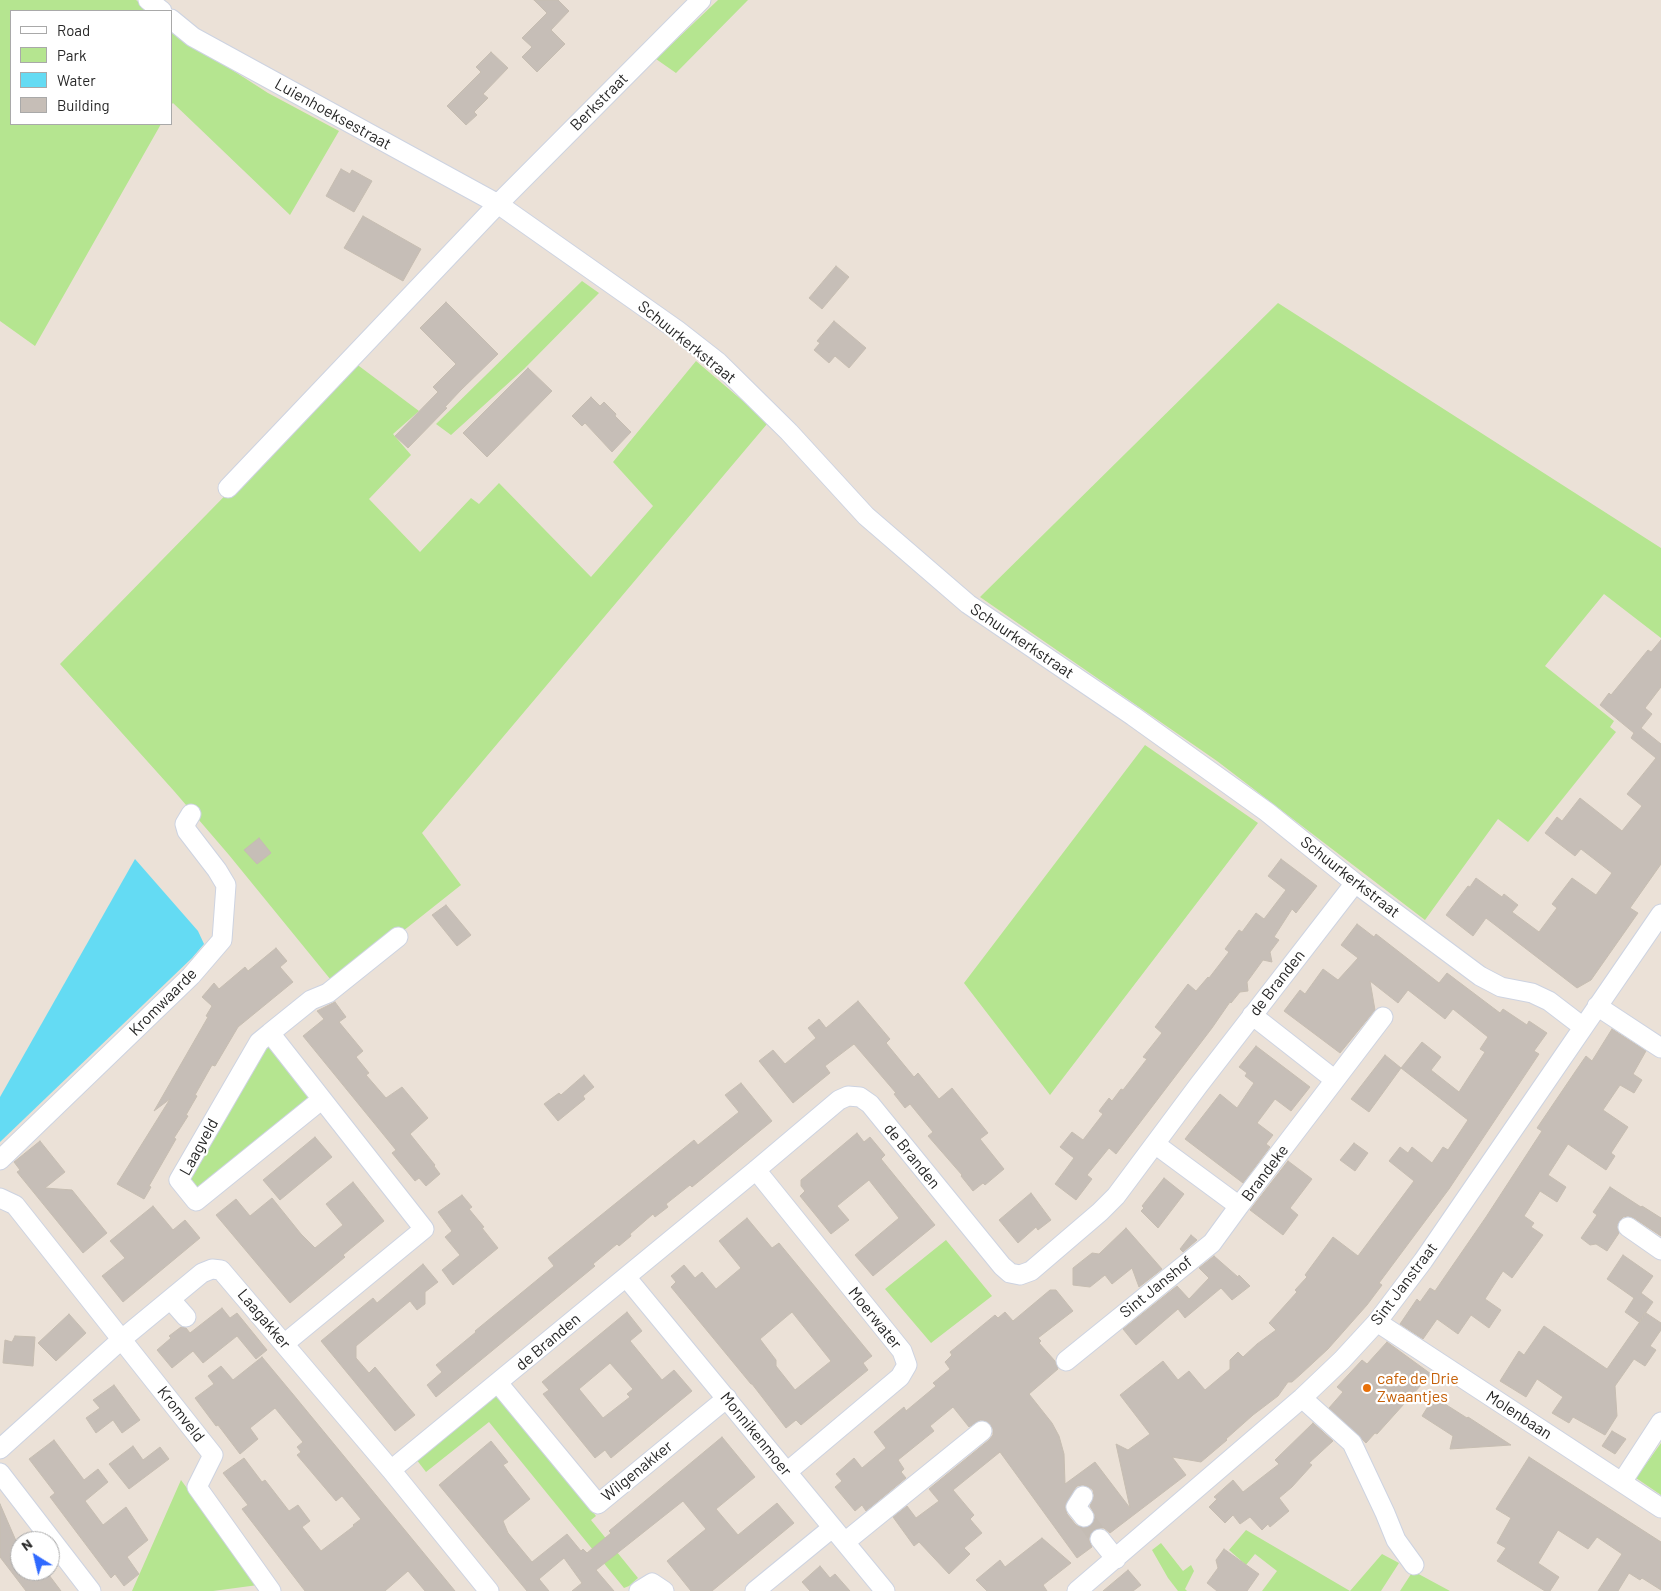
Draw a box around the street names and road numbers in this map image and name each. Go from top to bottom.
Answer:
street label: Berkstraat [566,69,632,135]
street label: Luienhoeksestraat [271,74,395,154]
street label: Schuurkerkstraat [634,297,740,387]
street label: Schuurkerkstraat [967,599,1077,683]
street label: Schuurkerkstraat [1297,832,1403,922]
street label: de Branden [1245,946,1309,1020]
street label: Kromwaarde [125,964,201,1040]
street label: Laagveld [176,1115,222,1179]
street label: de Branden [880,1119,944,1193]
street label: Brandeke [1237,1141,1293,1205]
street label: Sint Janstraat [1367,1239,1441,1329]
street label: Sint Janshof [1116,1252,1196,1322]
street label: Moerwater [844,1283,906,1353]
street label: Laagakker [233,1285,295,1353]
street label: de Branden [512,1309,584,1375]
street label: Kromveld [153,1382,209,1446]
street label: Molenbaan [1482,1387,1556,1443]
street label: Monnikenmoer [716,1388,796,1480]
street label: Wilgenakker [598,1437,676,1505]

